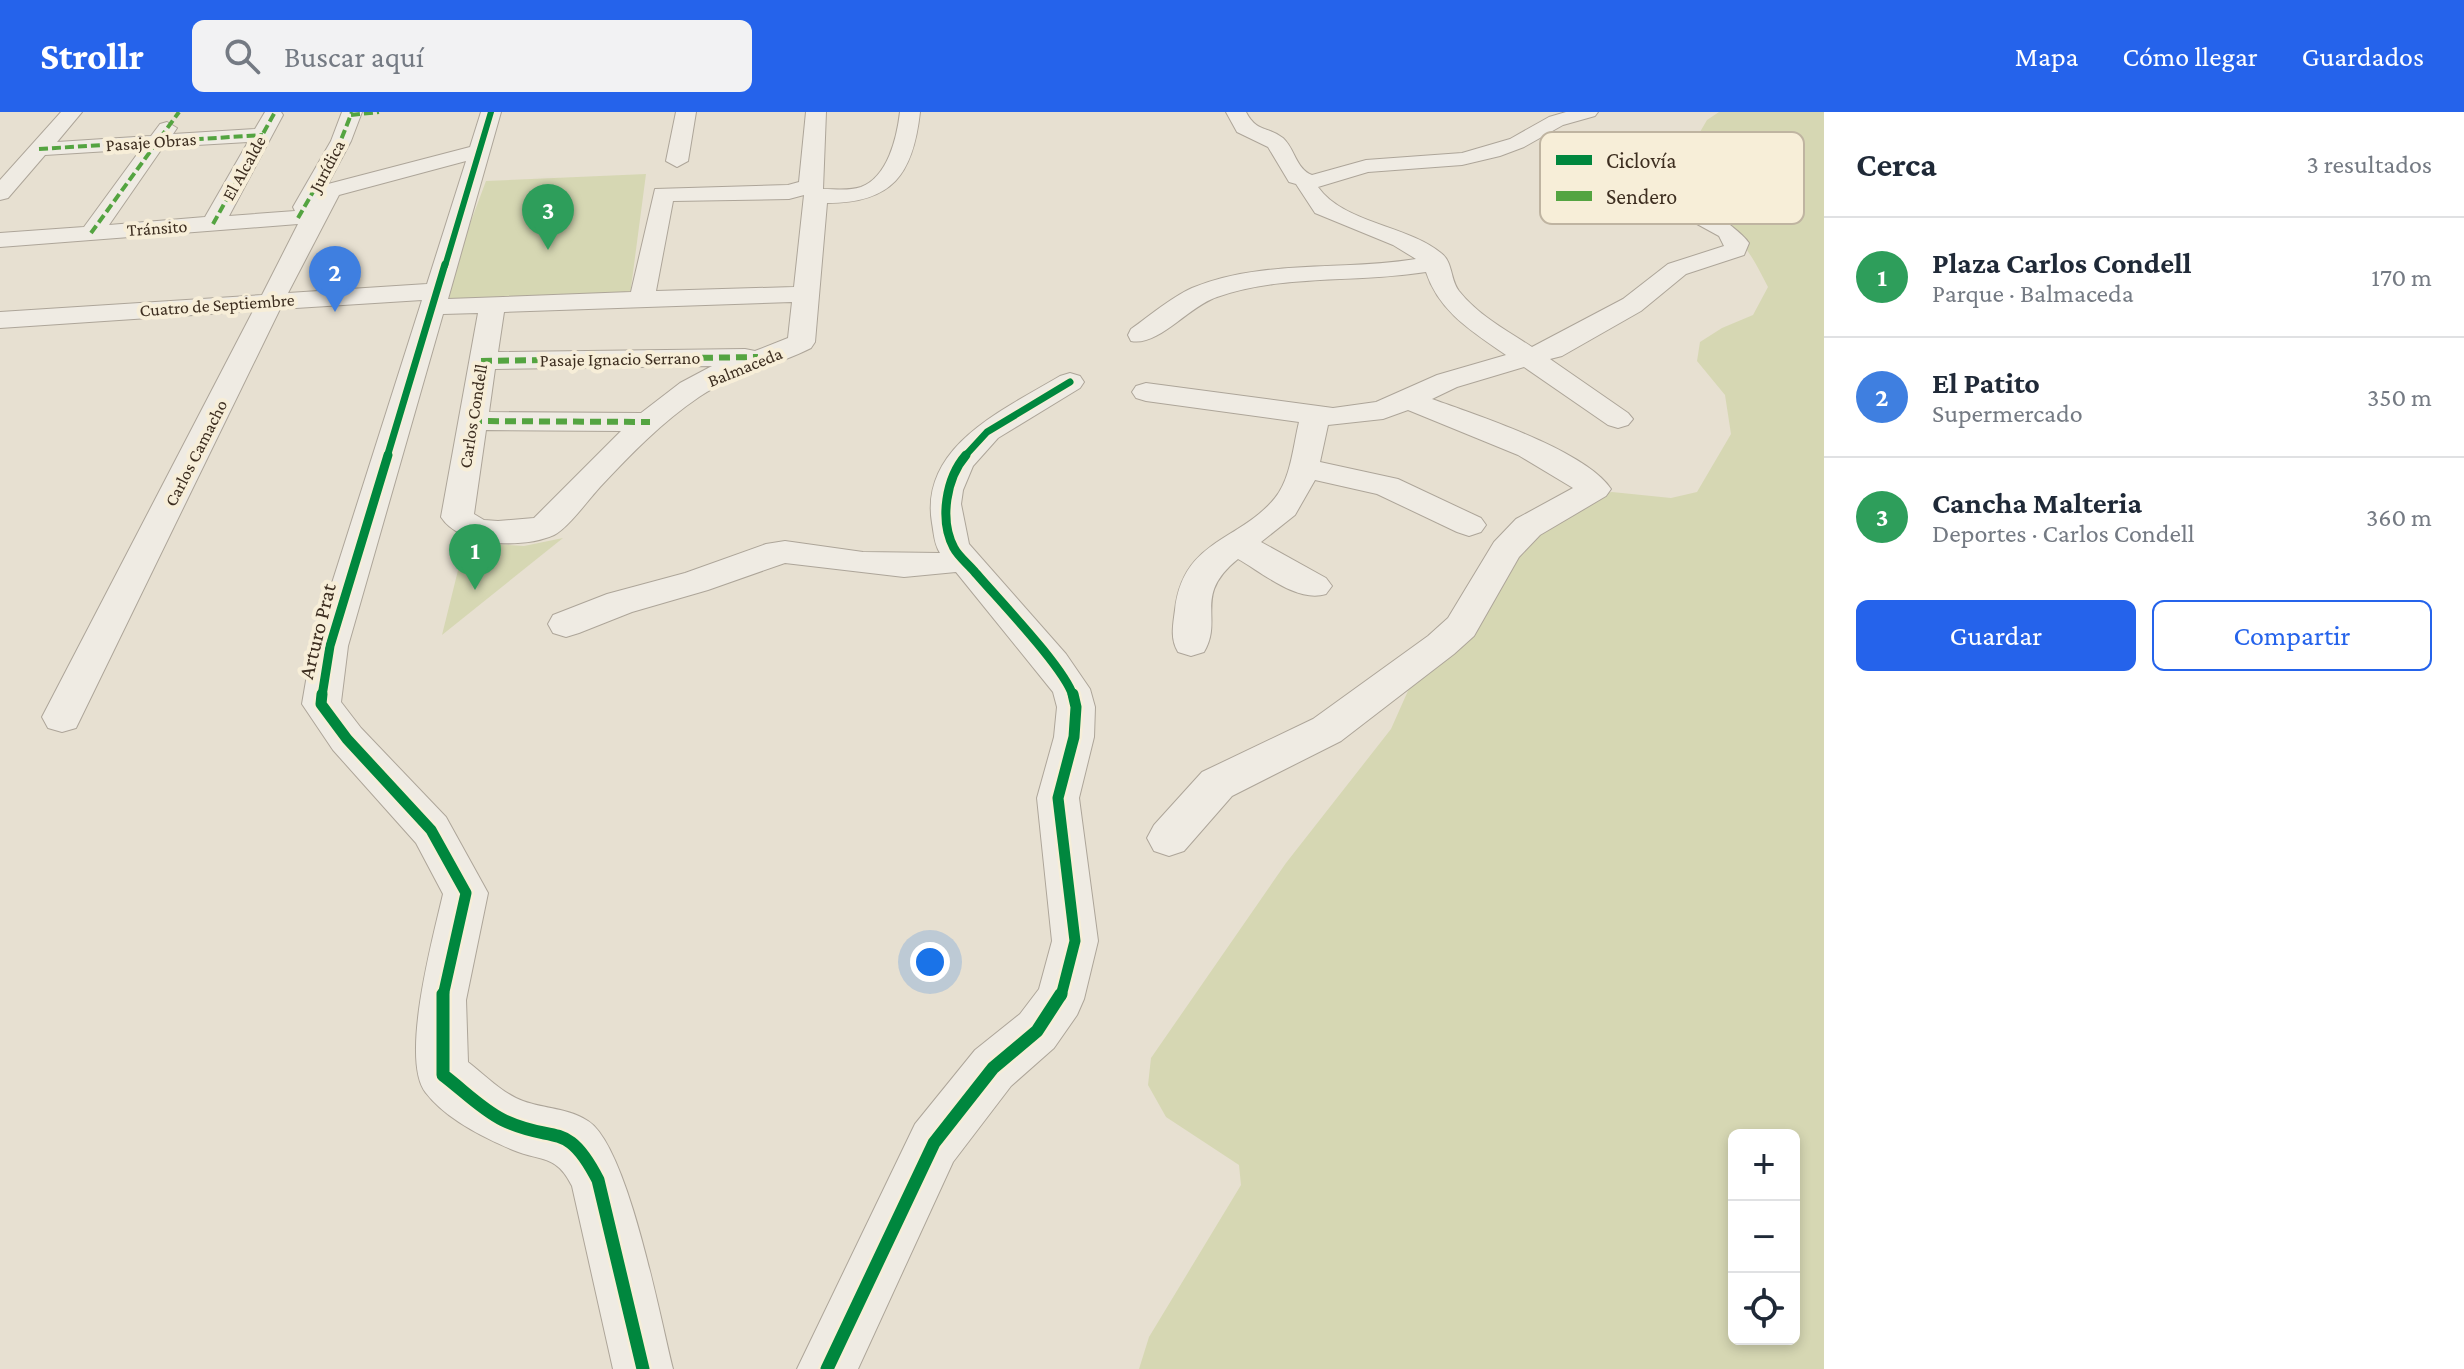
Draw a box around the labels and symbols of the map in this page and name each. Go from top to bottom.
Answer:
street label: Pasaje Obras [105,129,197,156]
street label: El Alcalde [218,132,270,204]
legend [1540,132,1804,224]
street label: Jurídica [304,137,349,197]
text: Ciclovía [1606,148,1677,173]
pin: 3 [522,184,574,250]
text: Sendero [1606,184,1677,209]
street label: Tránsito [126,216,188,240]
pin: 2 [309,246,361,312]
street label: Cuatro de Septiembre [139,290,295,320]
street label: Balmaceda [705,343,785,391]
street label: Pasaje Ignacio Serrano [540,348,700,371]
street label: Carlos Condell [455,362,491,470]
street label: Carlos Camacho [161,396,231,510]
pin: 1 [449,524,501,590]
street label: Arturo Prat [293,580,341,681]
your location [910,942,950,982]

